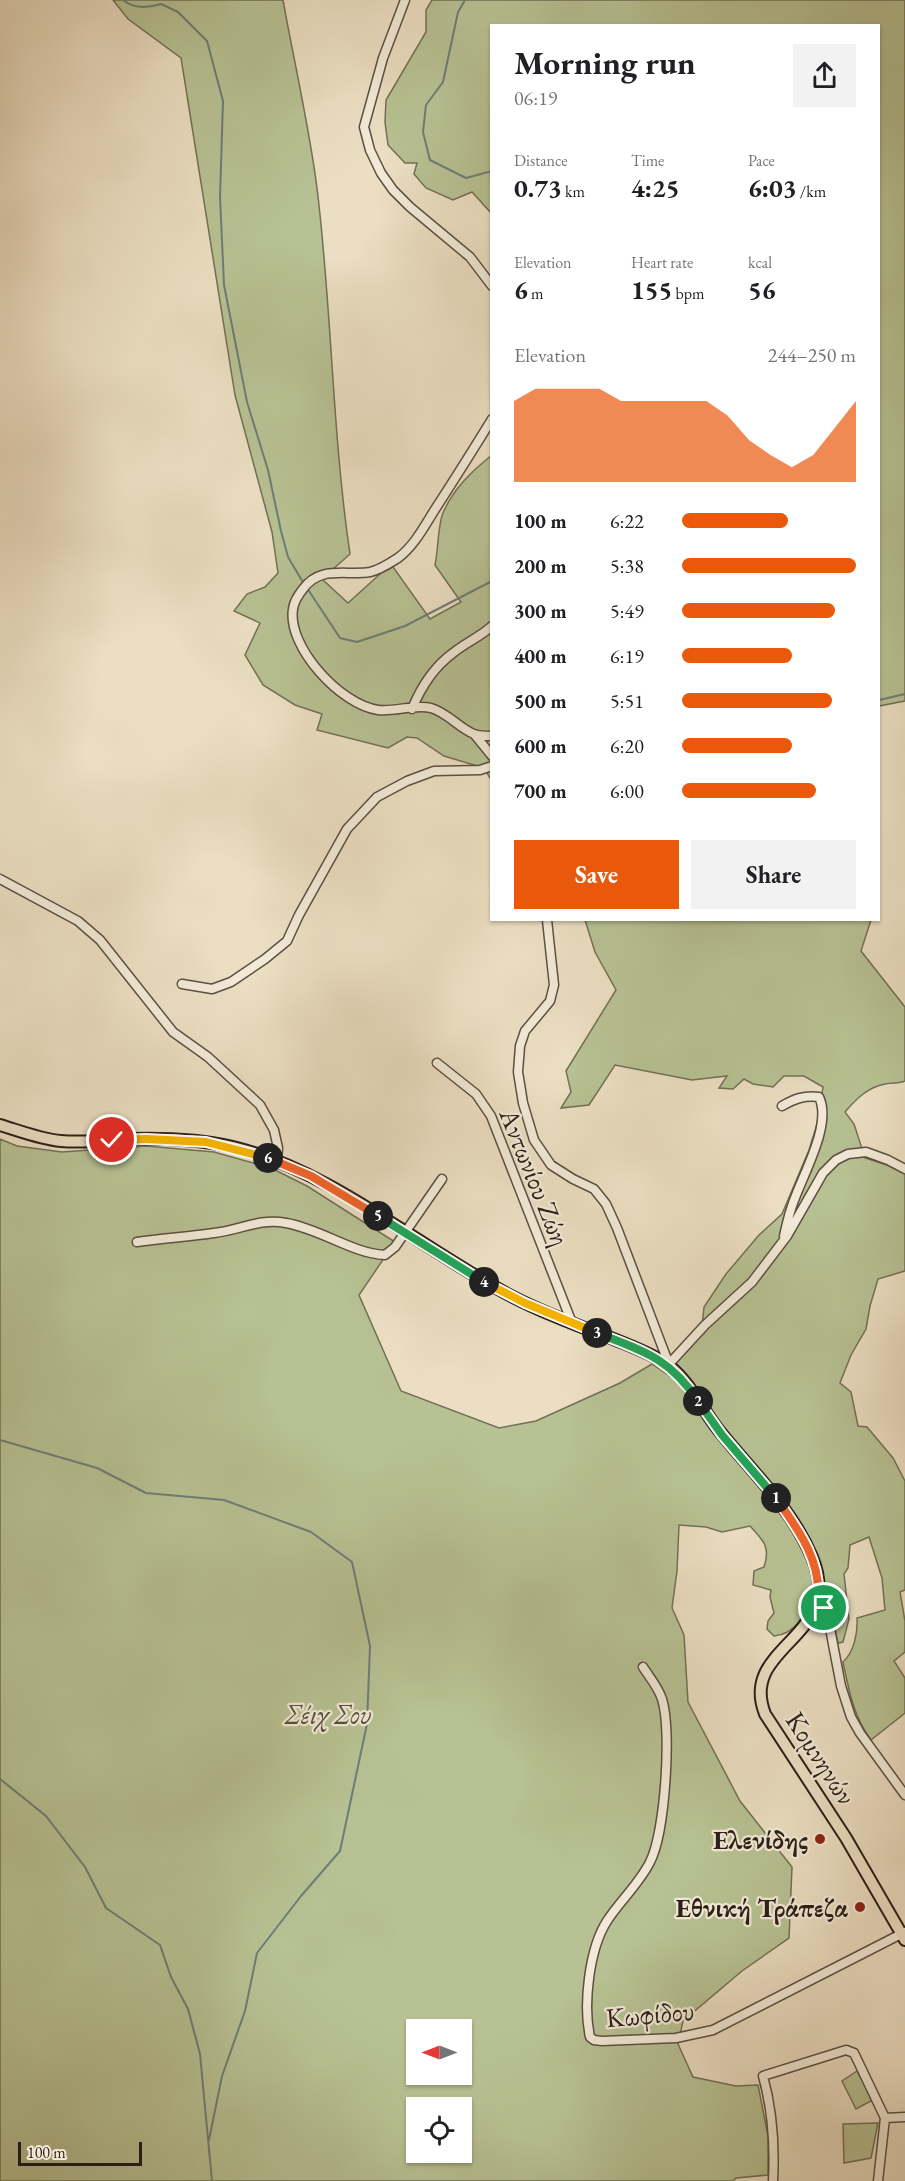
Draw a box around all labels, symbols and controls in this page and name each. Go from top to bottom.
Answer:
text: Morning run [514,41,696,84]
button: share [793,44,856,107]
text: 06:19 [514,85,557,111]
text: Distance [514,150,567,171]
text: Time [631,150,664,171]
text: Pace [748,150,775,171]
text: 0.73 [514,171,562,205]
text: 4:25 [631,171,680,205]
text: 6:03 [748,171,797,205]
text: km [562,181,585,202]
text: /km [797,181,826,202]
text: Elevation [514,252,572,273]
text: Heart rate [631,252,693,273]
text: kcal [748,252,772,273]
text: 6 [514,273,528,307]
text: 155 [631,273,672,307]
text: 56 [748,273,776,307]
text: m [528,283,543,304]
text: bpm [672,283,704,304]
text: Elevation [514,342,586,368]
text: 244–250 m [768,342,856,368]
text: 100 m [514,508,567,534]
text: 6:22 [610,508,644,534]
text: 200 m [514,553,567,579]
text: 5:38 [610,553,644,579]
text: 300 m [514,598,567,624]
text: 5:49 [610,598,644,624]
text: 400 m [514,643,567,669]
text: 6:19 [610,643,644,669]
text: 500 m [514,688,567,714]
text: 5:51 [610,688,644,714]
text: 600 m [514,733,567,759]
text: 6:20 [610,733,644,759]
text: 700 m [514,778,567,804]
text: 6:00 [610,778,644,804]
button: Save [514,840,679,909]
button: Share [691,840,856,909]
street label: Αντωνίου Ζώη [491,1102,578,1251]
pin [86,1114,137,1165]
icon: check [95,1123,128,1156]
pin: 6 [253,1143,283,1173]
text: 6 [264,1147,272,1168]
pin: 5 [363,1201,393,1231]
text: 5 [374,1205,382,1226]
pin: 4 [469,1267,499,1297]
text: 4 [480,1271,488,1292]
pin: 3 [582,1318,612,1348]
text: 3 [593,1322,601,1343]
pin: 2 [683,1386,713,1416]
text: 2 [694,1390,702,1411]
pin: 1 [761,1483,791,1513]
text: 1 [772,1487,780,1508]
pin [798,1582,849,1633]
icon: arrive [807,1591,840,1624]
park label: Σέιχ Σου [284,1697,372,1732]
street label: Κομνηνών [778,1705,864,1811]
place label: Ελενίδης [713,1822,808,1857]
marker: Ελενίδης [813,1832,827,1846]
place label: Εθνική Τράπεζα [676,1890,848,1925]
marker: Εθνική Τράπεζα [853,1900,867,1914]
street label: Κωφίδου [604,1993,696,2035]
north arrow [406,2019,472,2085]
map controls [406,2019,472,2163]
button: locate [406,2097,472,2163]
scale bar [18,2139,142,2166]
text: 100 m [27,2142,66,2163]

